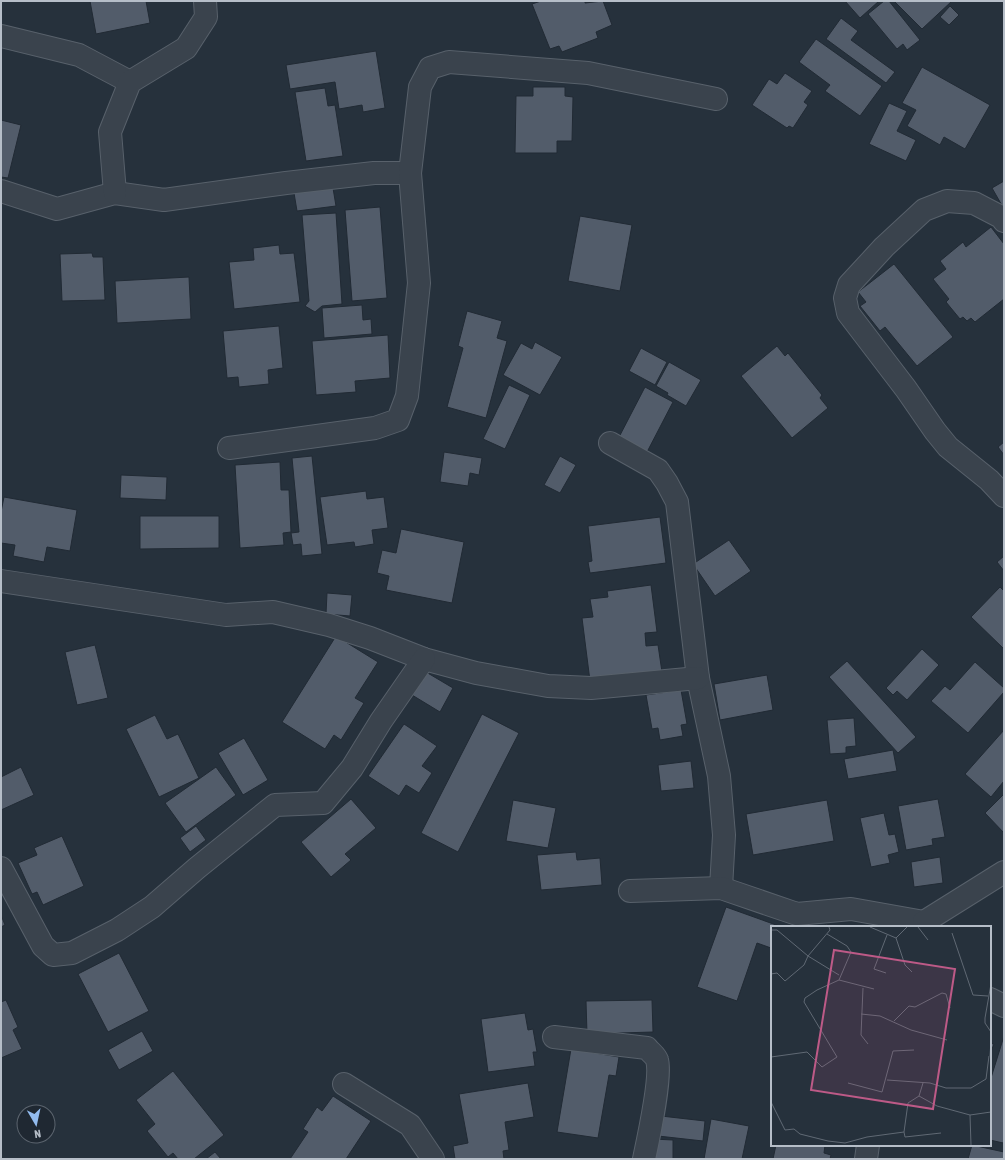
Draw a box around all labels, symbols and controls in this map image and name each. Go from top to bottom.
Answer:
inset map [771,926,991,1146]
north arrow [16,1104,56,1144]
text: N [33,1127,42,1140]

